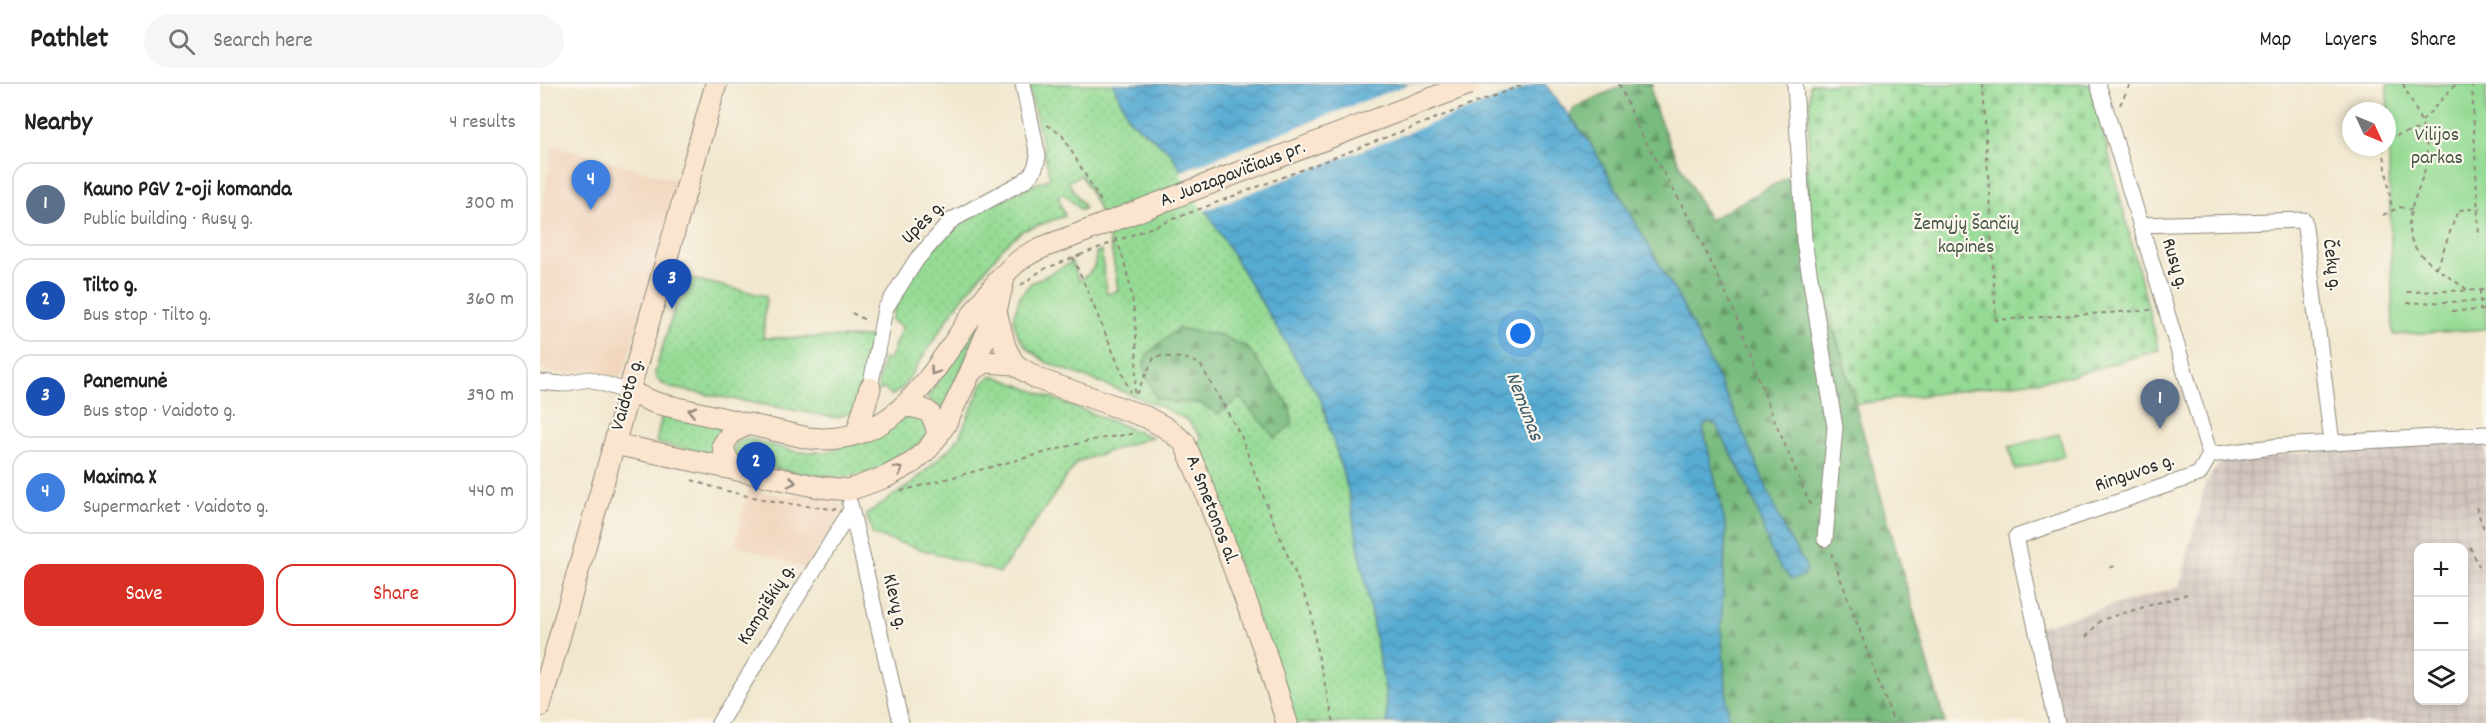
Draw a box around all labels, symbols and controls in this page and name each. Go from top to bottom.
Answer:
search box [144,14,564,68]
text: Pathlet [30,21,108,61]
icon: search [165,25,198,58]
text: Search here [213,26,313,57]
text: Map [2260,26,2291,56]
text: Layers [2324,26,2377,56]
text: Share [2410,26,2456,56]
north arrow [2342,102,2396,156]
text: Nearby [24,105,92,142]
text: 4 results [449,109,516,137]
park label: Vilijos parkas [2411,122,2463,173]
street label: A. Juozapavičiaus pr. [1156,134,1310,216]
pin: 4 [572,160,610,210]
text: Kauno PGV 2-oji komanda [83,175,291,206]
text: 1 [43,190,48,218]
text: 300 m [465,190,514,218]
street label: Upės g. [896,195,952,251]
text: Public building · Rusų g. [83,206,253,234]
park label: Žemųjų Šančių kapinės [1913,211,2019,262]
street label: Rusų g. [2153,235,2195,293]
street label: Čekų g. [2314,237,2348,293]
pin: 3 [652,260,692,309]
text: Tilto g. [83,271,137,302]
text: 2 [41,286,50,314]
text: 360 m [466,286,514,314]
text: Bus stop · Tilto g. [83,302,211,330]
your location [1506,319,1535,348]
street label: Vaidoto g. [604,356,652,434]
one-way arrow [930,365,941,376]
text: Panemunė [83,367,167,398]
water label: Nemunas [1496,368,1550,447]
pin: 1 [2140,380,2180,429]
text: 3 [41,382,50,410]
text: 390 m [467,382,514,410]
text: Bus stop · Vaidoto g. [83,398,236,426]
one-way arrow [688,406,698,419]
pin: 2 [736,442,776,492]
street label: Ringuvos g. [2092,447,2178,501]
street label: A. Smetonos al. [1177,451,1245,569]
text: Maxima X [83,463,157,494]
one-way arrow [893,466,903,477]
one-way arrow [787,474,797,487]
text: 4 [41,478,50,506]
text: 440 m [468,478,514,506]
text: Supermarket · Vaidoto g. [83,494,268,522]
map controls [2414,543,2468,705]
button: + [2414,543,2468,597]
street label: Kampiškių g. [731,559,803,651]
button: Save [24,564,264,626]
button: Share [276,564,516,626]
street label: Klevų g. [874,571,914,633]
button: − [2414,597,2468,651]
button: layers [2414,651,2468,705]

